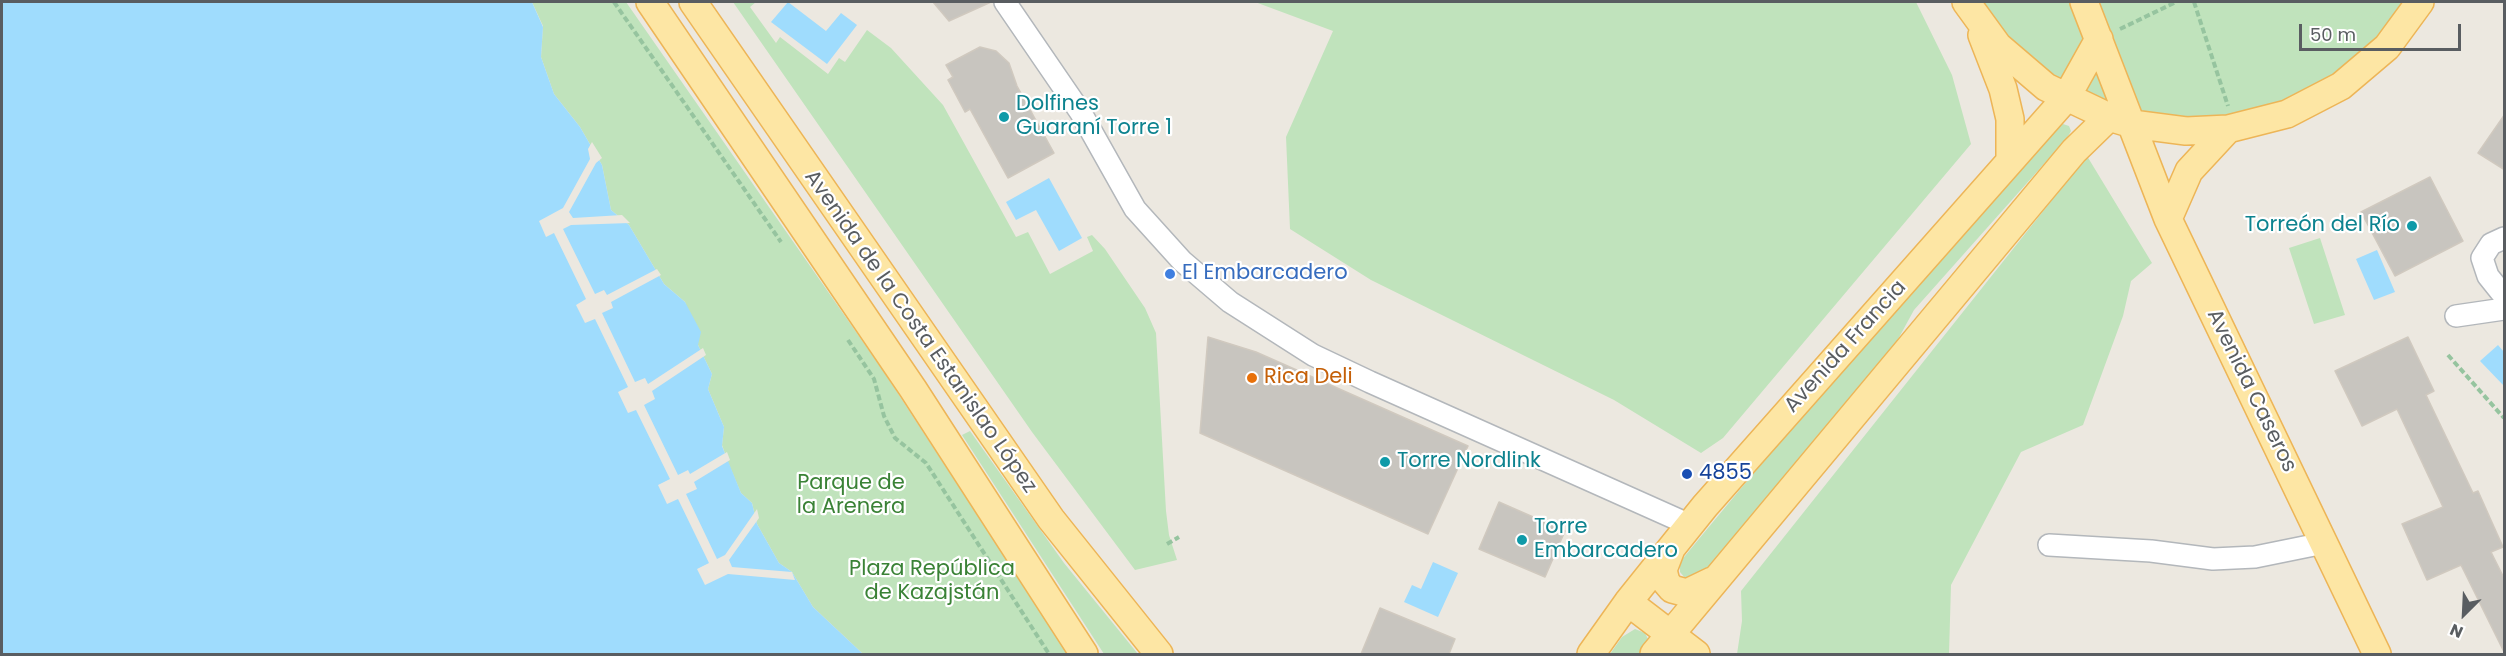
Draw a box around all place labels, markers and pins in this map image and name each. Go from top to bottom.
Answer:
place label: Dolfines Guaraní Torre 1 [1016,92,1172,142]
marker: Dolfines Guaraní Torre 1 [997,110,1011,124]
place label: Torreón del Río [2245,213,2400,239]
marker: Torreón del Río [2405,219,2419,233]
place label: El Embarcadero [1182,261,1348,287]
marker: El Embarcadero [1163,267,1177,281]
place label: Rica Deli [1264,365,1353,391]
marker: Rica Deli [1245,371,1259,385]
place label: Torre Nordlink [1397,449,1541,475]
marker: Torre Nordlink [1378,455,1392,469]
place label: 4855 [1699,461,1752,487]
marker: 4855 [1680,467,1694,481]
place label: Torre Embarcadero [1534,515,1678,565]
marker: Torre Embarcadero [1515,533,1529,547]

